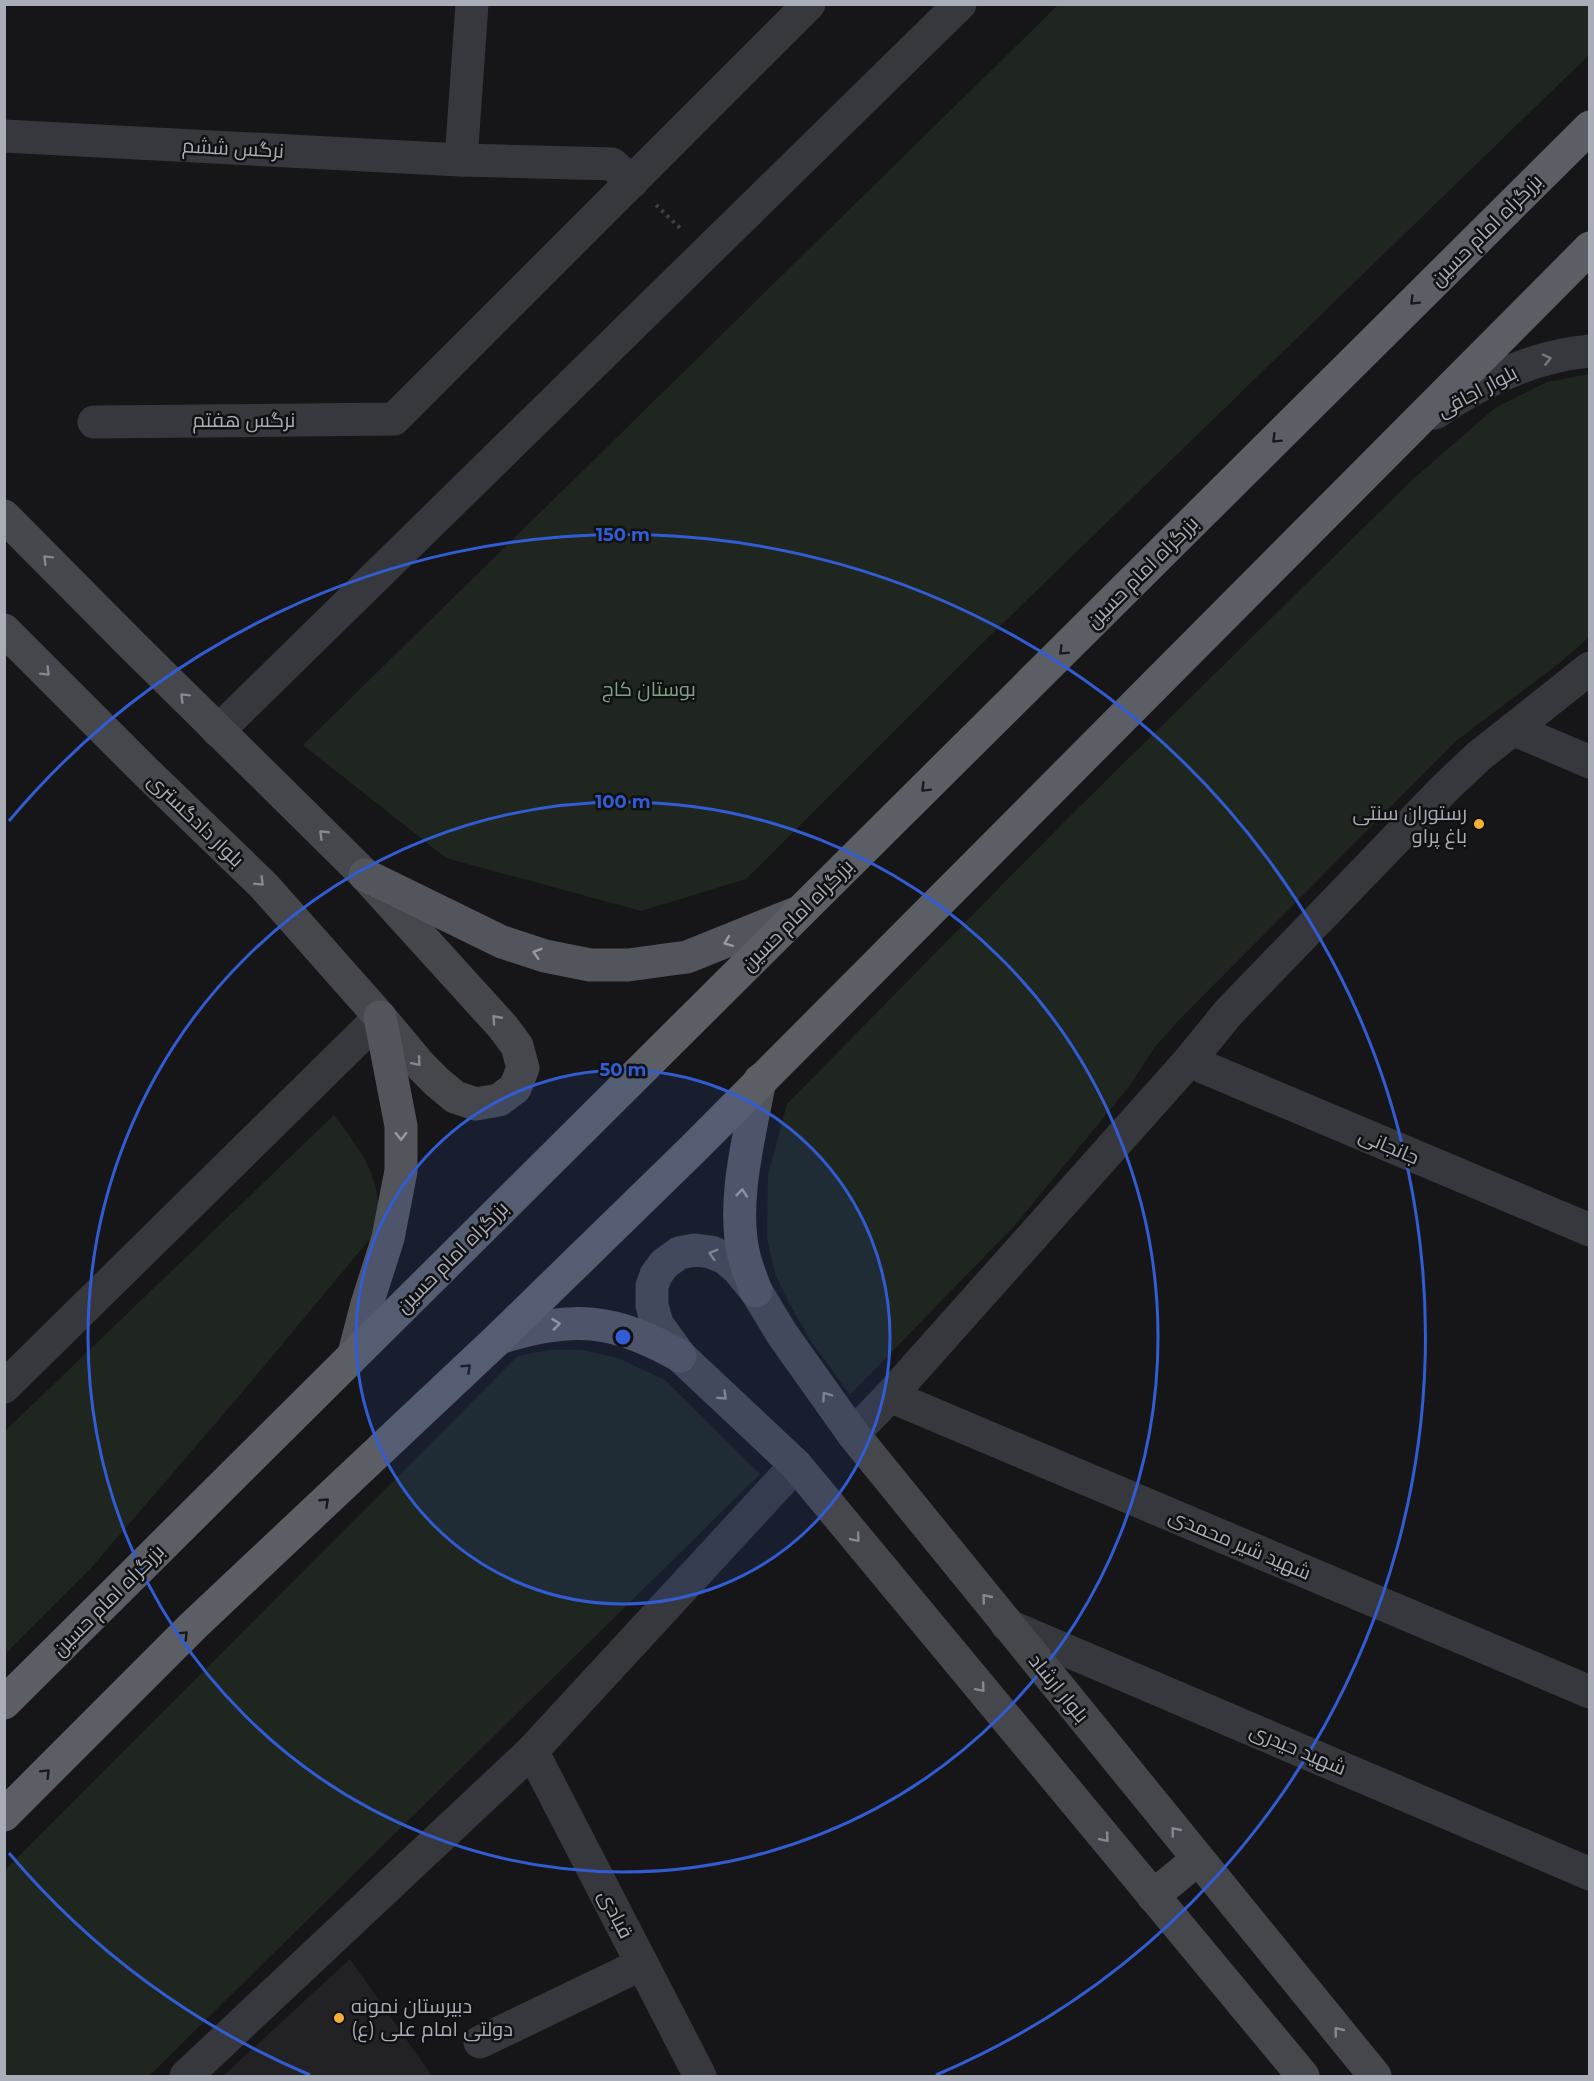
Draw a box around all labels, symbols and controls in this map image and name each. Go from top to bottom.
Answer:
street label: نرگس ششم [181,133,285,165]
street label: بزرگراه امام حسین [1425,169,1548,292]
one-way arrow [1410,295,1421,305]
one-way arrow [1542,354,1552,367]
street label: بلوار اجاقی [1433,360,1522,423]
street label: نرگس هفتم [193,408,295,434]
one-way arrow [1272,432,1282,443]
street label: بزرگراه امام حسین [1081,511,1204,634]
text: 150 m [596,524,650,546]
one-way arrow [43,555,54,566]
one-way arrow [1060,643,1071,654]
one-way arrow [38,664,49,675]
park label: بوستان کاج [602,677,696,703]
one-way arrow [181,694,192,705]
street label: بلوار دادگستری [142,768,249,872]
one-way arrow [921,781,931,792]
text: 100 m [595,791,651,813]
place label: رستوران سنتی باغ پراو [1353,801,1467,850]
marker: رستوران سنتی باغ پراو [1472,817,1486,831]
one-way arrow [319,831,330,842]
street label: بزرگراه امام حسین [736,854,859,977]
one-way arrow [252,874,263,885]
one-way arrow [723,935,734,947]
one-way arrow [532,948,543,961]
one-way arrow [492,1015,503,1026]
one-way arrow [410,1055,421,1066]
text: 50 m [600,1059,646,1081]
street label: جانجانی [1355,1123,1423,1170]
one-way arrow [395,1132,407,1141]
one-way arrow [735,1188,748,1197]
street label: بزرگراه امام حسین [391,1196,514,1319]
one-way arrow [708,1249,718,1261]
one-way arrow [551,1319,560,1331]
centre of rings [613,1327,633,1347]
one-way arrow [461,1364,471,1375]
one-way arrow [716,1389,727,1400]
one-way arrow [822,1391,833,1402]
one-way arrow [318,1498,329,1509]
street label: شهید شیر محمدی [1165,1503,1315,1586]
one-way arrow [849,1531,860,1542]
street label: بزرگراه امام حسین [47,1539,170,1662]
one-way arrow [982,1594,993,1605]
one-way arrow [176,1632,187,1643]
street label: بلوار ارشاد [1024,1649,1094,1727]
one-way arrow [974,1681,985,1692]
street label: شهید حیدری [1246,1718,1350,1781]
one-way arrow [38,1770,49,1781]
one-way arrow [1171,1827,1182,1838]
one-way arrow [1098,1831,1109,1842]
street label: قبادی [593,1886,638,1943]
place label: دبیرستان نمونه دولتی امام علی (ع) [351,1994,513,2043]
marker: دبیرستان نمونه دولتی امام علی (ع) [332,2011,346,2025]
one-way arrow [1334,2027,1345,2038]

